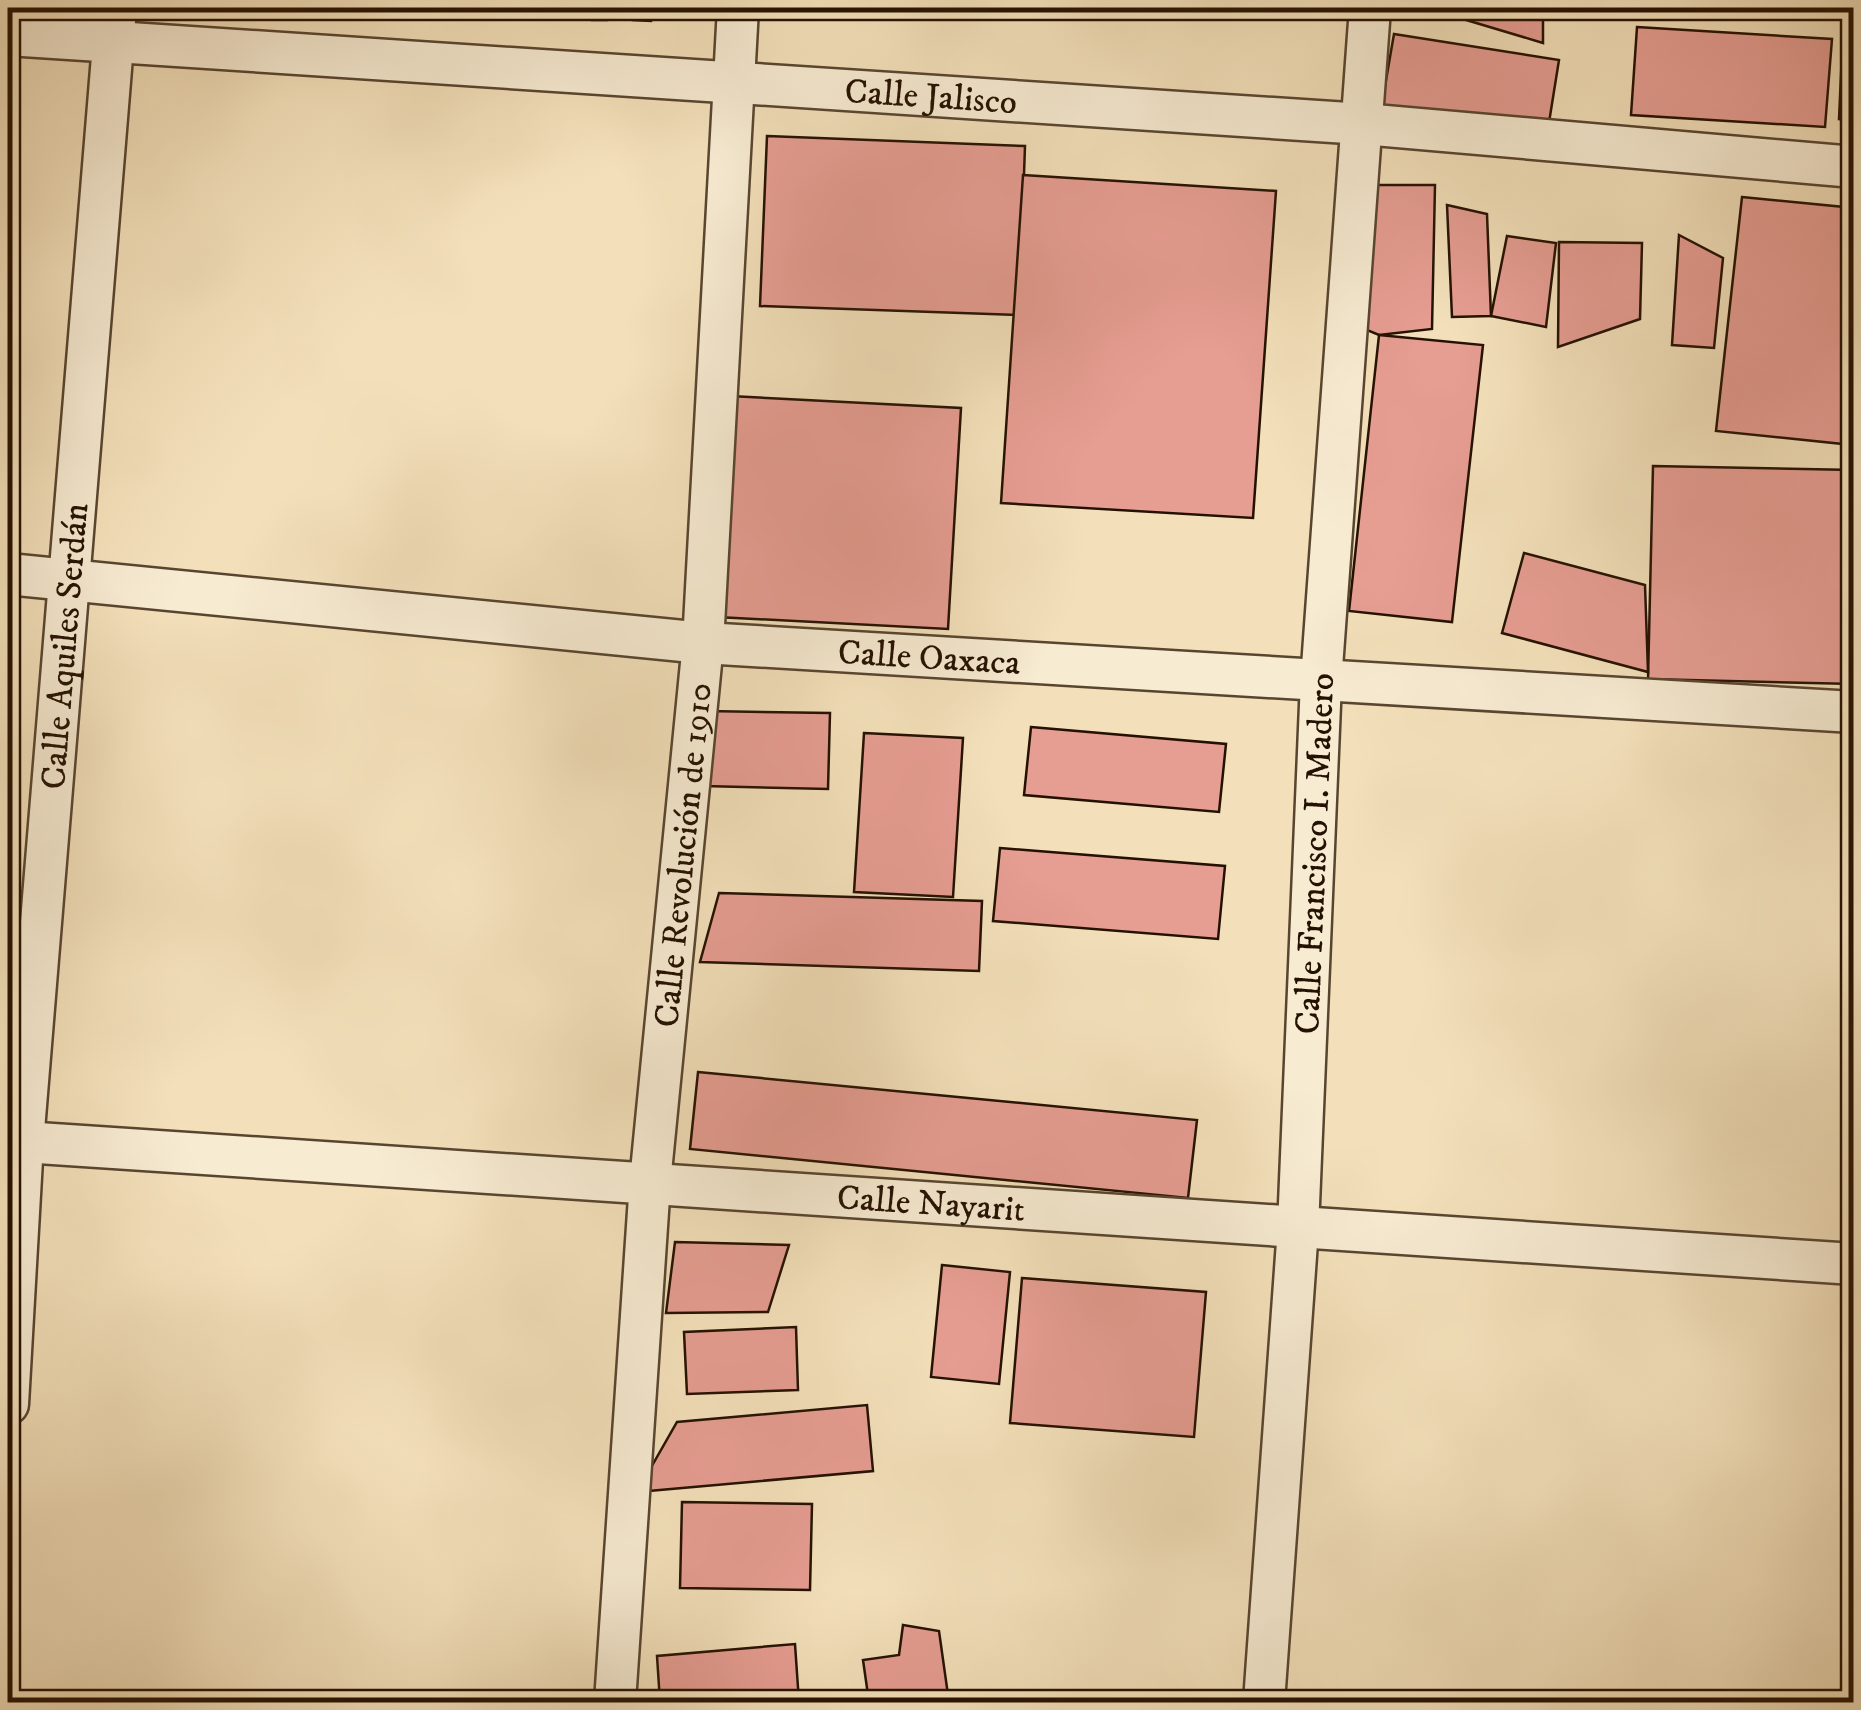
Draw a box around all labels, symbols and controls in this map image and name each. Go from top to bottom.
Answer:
street label: Calle Jalisco [843,70,1018,125]
street label: Calle Aquiles Serdán [32,501,99,791]
street label: Calle Oaxaca [837,631,1022,686]
street label: Calle Francisco I. Madero [1286,672,1345,1035]
street label: Calle Revolución de 1910 [645,681,723,1029]
street label: Calle Nayarit [835,1176,1026,1233]

